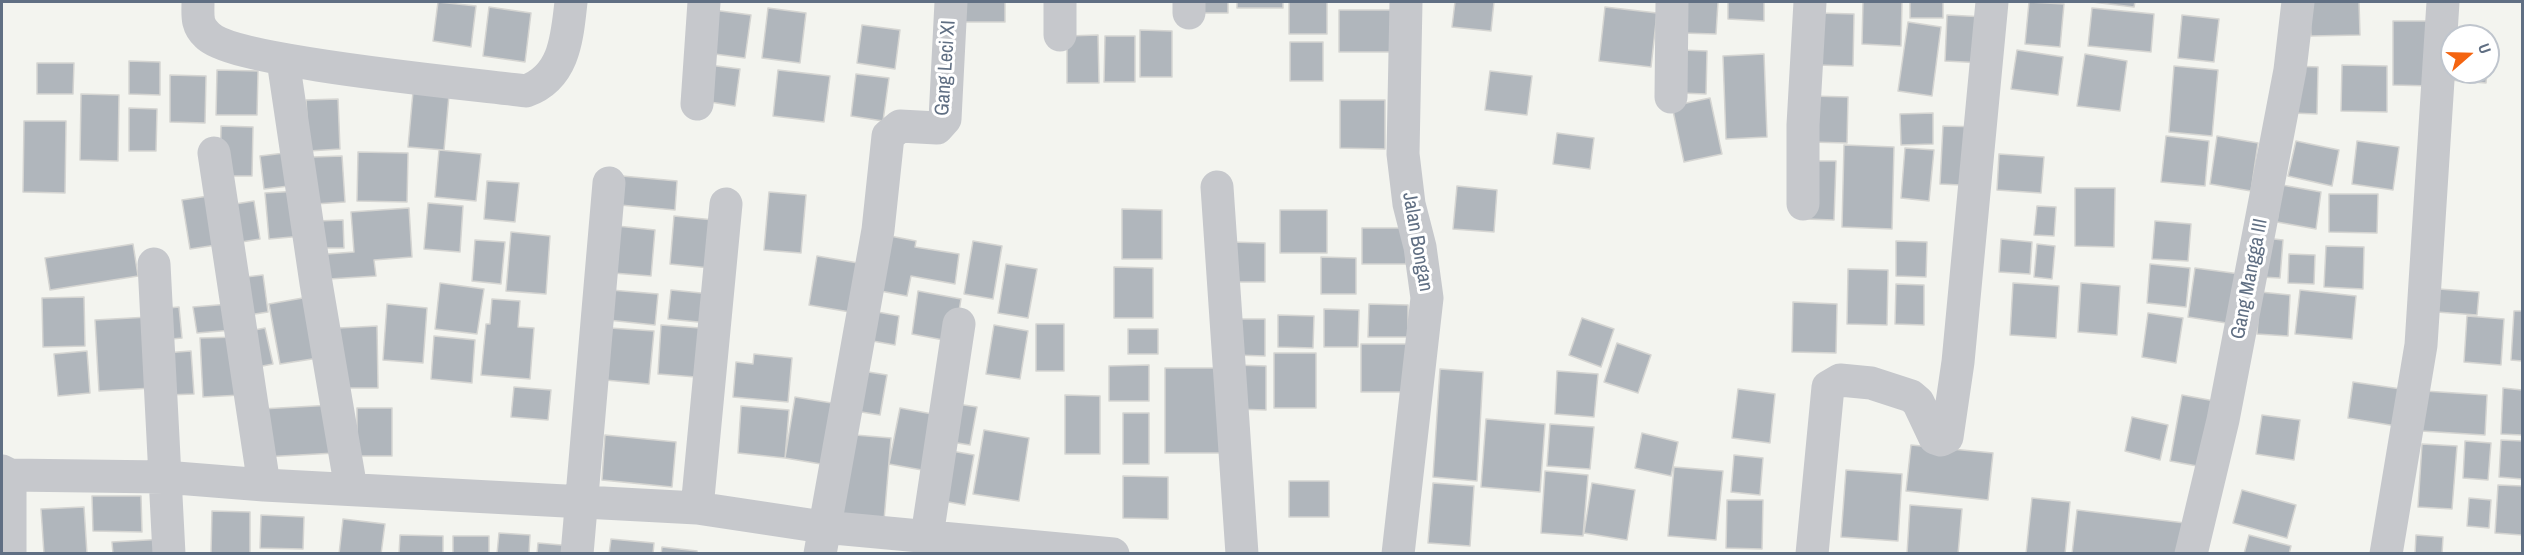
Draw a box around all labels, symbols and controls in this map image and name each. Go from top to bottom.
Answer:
street label: Gang Leci XI [931,19,961,117]
north arrow [2440,24,2500,84]
text: U [2473,40,2497,57]
street label: Jalan Bongan [1396,191,1438,293]
street label: Gang Mangga III [2227,217,2273,341]

